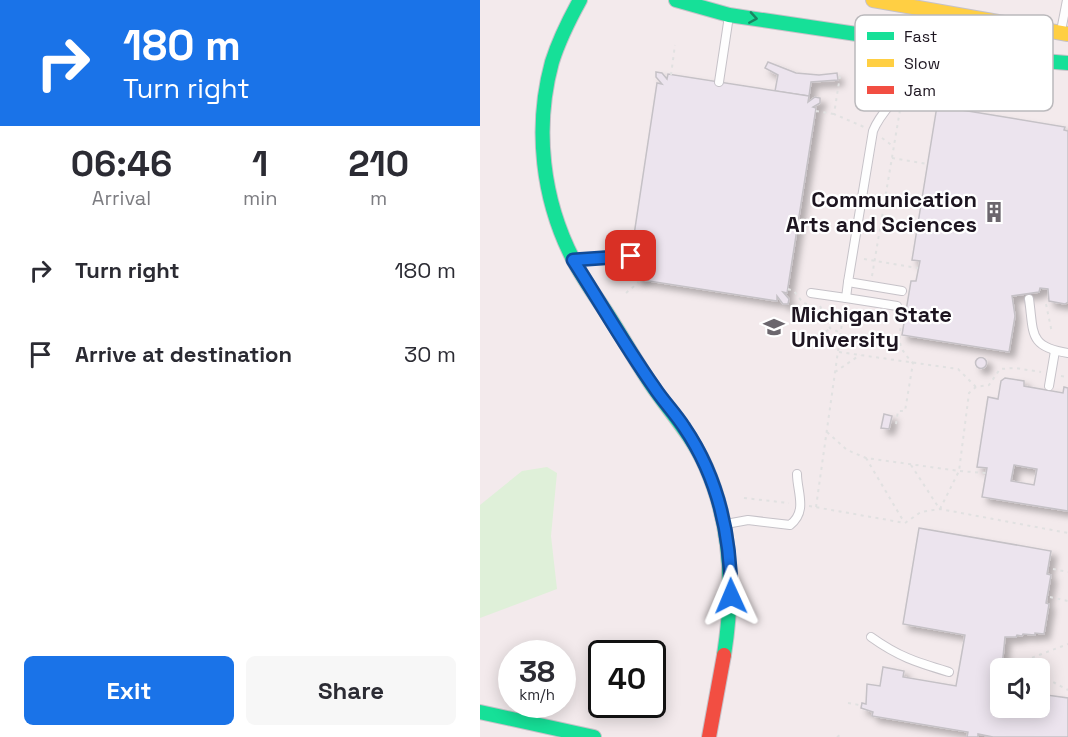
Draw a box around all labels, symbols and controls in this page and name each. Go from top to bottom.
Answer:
one-way arrow [749,12,758,24]
legend [855,15,1053,111]
text: 180 m [123,19,241,72]
icon: right [24,24,102,102]
text: Fast [904,26,937,47]
text: Slow [904,53,940,74]
text: Turn right [123,71,250,106]
text: Jam [904,80,936,101]
text: 06:46 [71,141,172,187]
text: 1 [252,141,268,187]
text: 210 [348,141,409,187]
text: Arrival [92,185,151,211]
text: min [243,185,277,211]
text: m [370,185,387,211]
place label: Communication Arts and Sciences [786,185,977,238]
building icon: Communication Arts and Sciences [982,200,1006,224]
pin [605,230,656,281]
icon: arrive [614,239,647,272]
icon: right [24,254,57,287]
text: Turn right [75,256,180,284]
text: 180 m [394,256,456,284]
place label: Michigan State University [791,300,952,353]
school or university icon: Michigan State University [762,315,786,339]
icon: arrive [24,338,57,371]
text: Arrive at destination [75,340,292,368]
text: 30 m [404,340,456,368]
position arrow [699,564,763,628]
speed limit sign: 40 [588,640,666,718]
text: 38 [519,652,555,691]
button: Exit [24,656,234,725]
button: Share [246,656,456,725]
map controls [990,658,1050,718]
button: sound [990,658,1050,718]
text: km/h [519,685,555,704]

